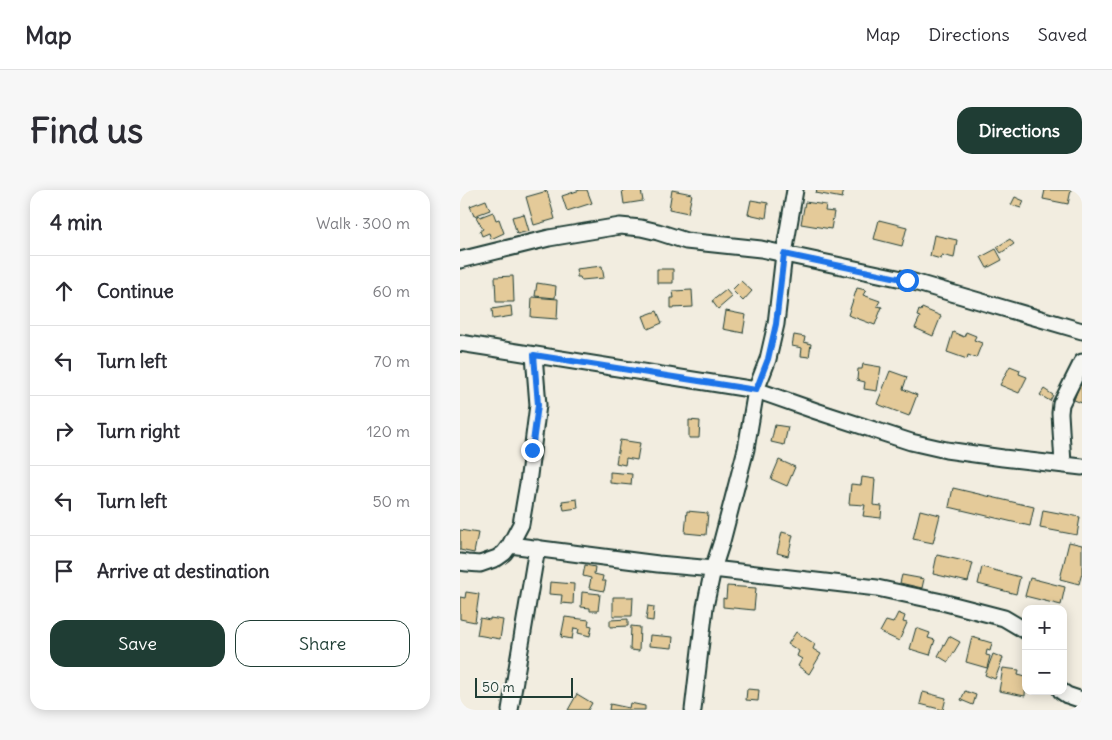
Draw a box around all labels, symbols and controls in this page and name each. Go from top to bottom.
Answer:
text: Map [25,20,72,50]
text: Map [865,23,900,46]
text: Directions [928,23,1010,46]
text: Saved [1038,23,1087,46]
button: Directions [957,107,1082,154]
text: Find us [30,108,143,152]
text: 4 min [50,209,102,236]
text: Walk · 300 m [316,213,410,233]
route start [896,269,919,292]
icon: ahead [50,277,78,305]
text: Continue [97,279,174,303]
text: 60 m [372,281,410,301]
icon: left [50,347,78,375]
text: Turn left [97,349,167,373]
text: 70 m [374,351,410,371]
icon: right [50,417,78,445]
text: Turn right [97,419,180,443]
text: 120 m [367,421,410,441]
route end [521,439,544,462]
icon: left [50,487,78,515]
text: Turn left [97,489,167,513]
text: 50 m [372,491,410,511]
icon: arrive [50,557,78,585]
text: Arrive at destination [97,559,270,583]
map controls [1022,605,1067,695]
button: + [1022,605,1067,650]
button: Save [50,620,225,667]
button: Share [235,620,410,667]
button: − [1022,650,1067,695]
scale bar [475,675,572,698]
text: 50 m [482,678,515,696]

